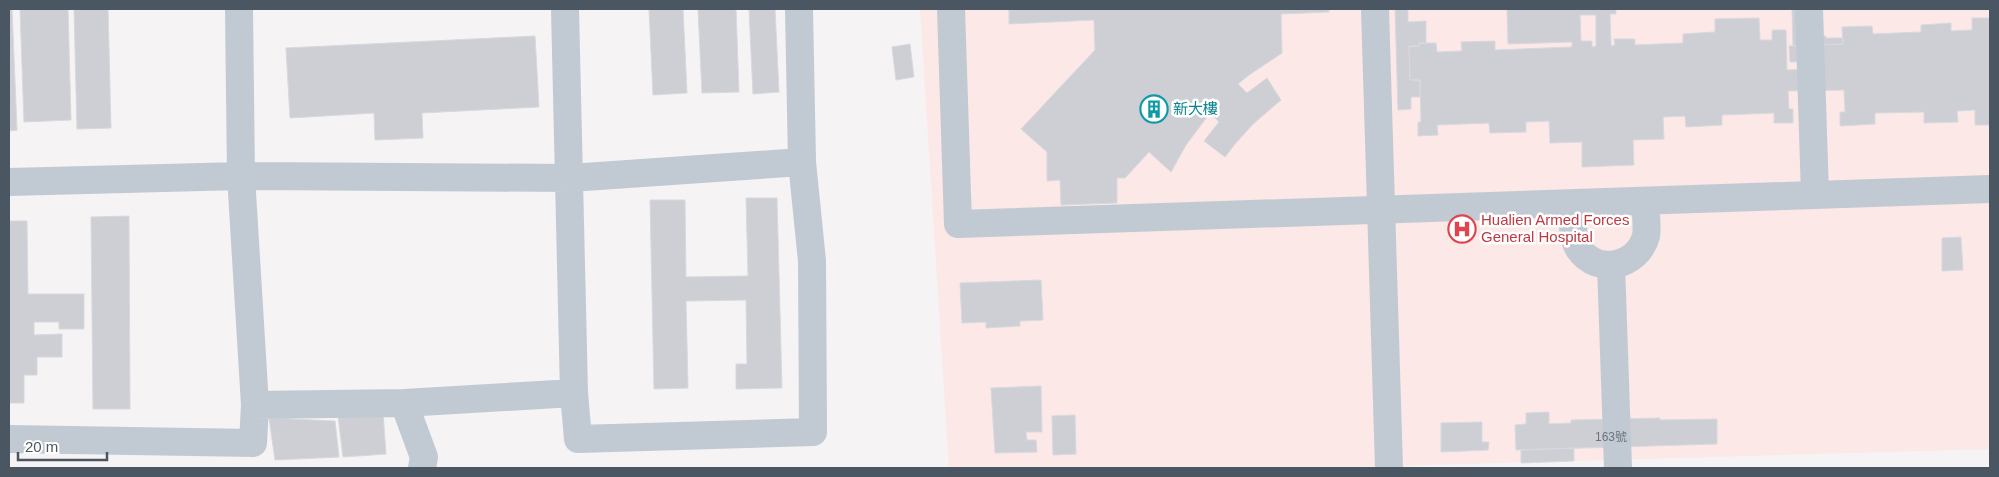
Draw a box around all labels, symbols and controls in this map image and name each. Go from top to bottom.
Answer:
building icon: 新大樓 [1139,94,1169,124]
place label: 新大樓 [1173,100,1218,117]
place label: Hualien Armed Forces General Hospital [1481,211,1629,245]
hospital icon: Hualien Armed Forces General Hospital [1447,214,1477,244]
scale bar [18,430,106,462]
house number: 163號 [1595,430,1627,444]
text: 20 m [25,438,58,455]

